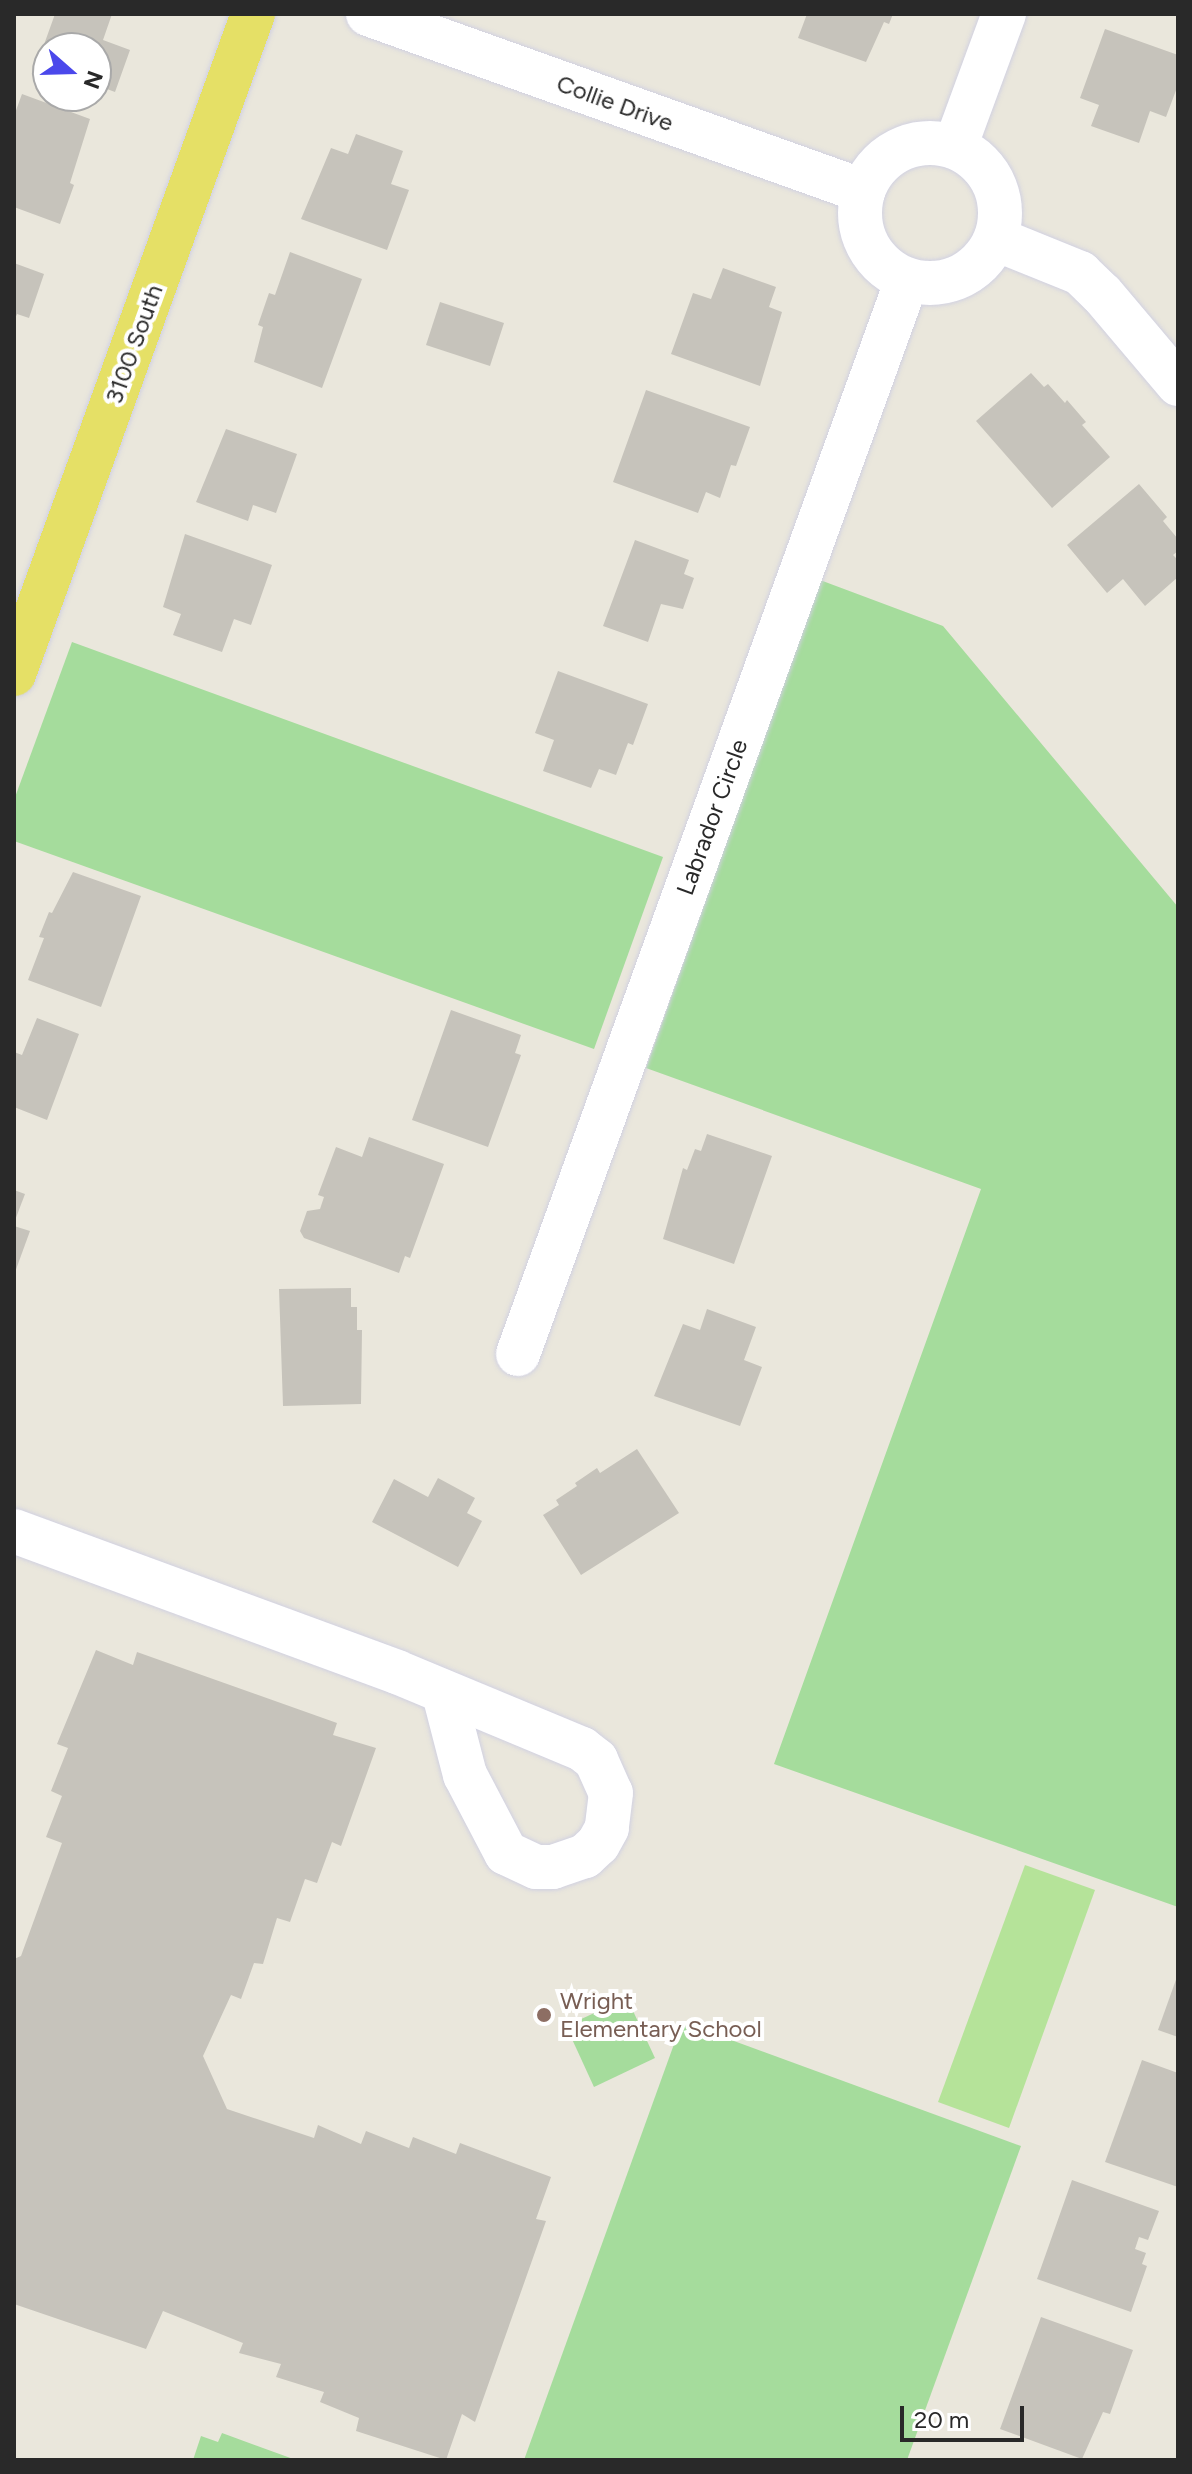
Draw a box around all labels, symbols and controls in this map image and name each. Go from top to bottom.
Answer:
north arrow [32,32,112,112]
text: N [78,67,109,92]
street label: Collie Drive [553,69,677,137]
street label: 3100 South [99,281,169,407]
street label: Labrador Circle [671,735,753,899]
place label: Wright Elementary School [560,1987,762,2043]
marker: Wright Elementary School [535,2006,553,2024]
scale bar [904,2390,1028,2440]
text: 20 m [914,2405,969,2434]

